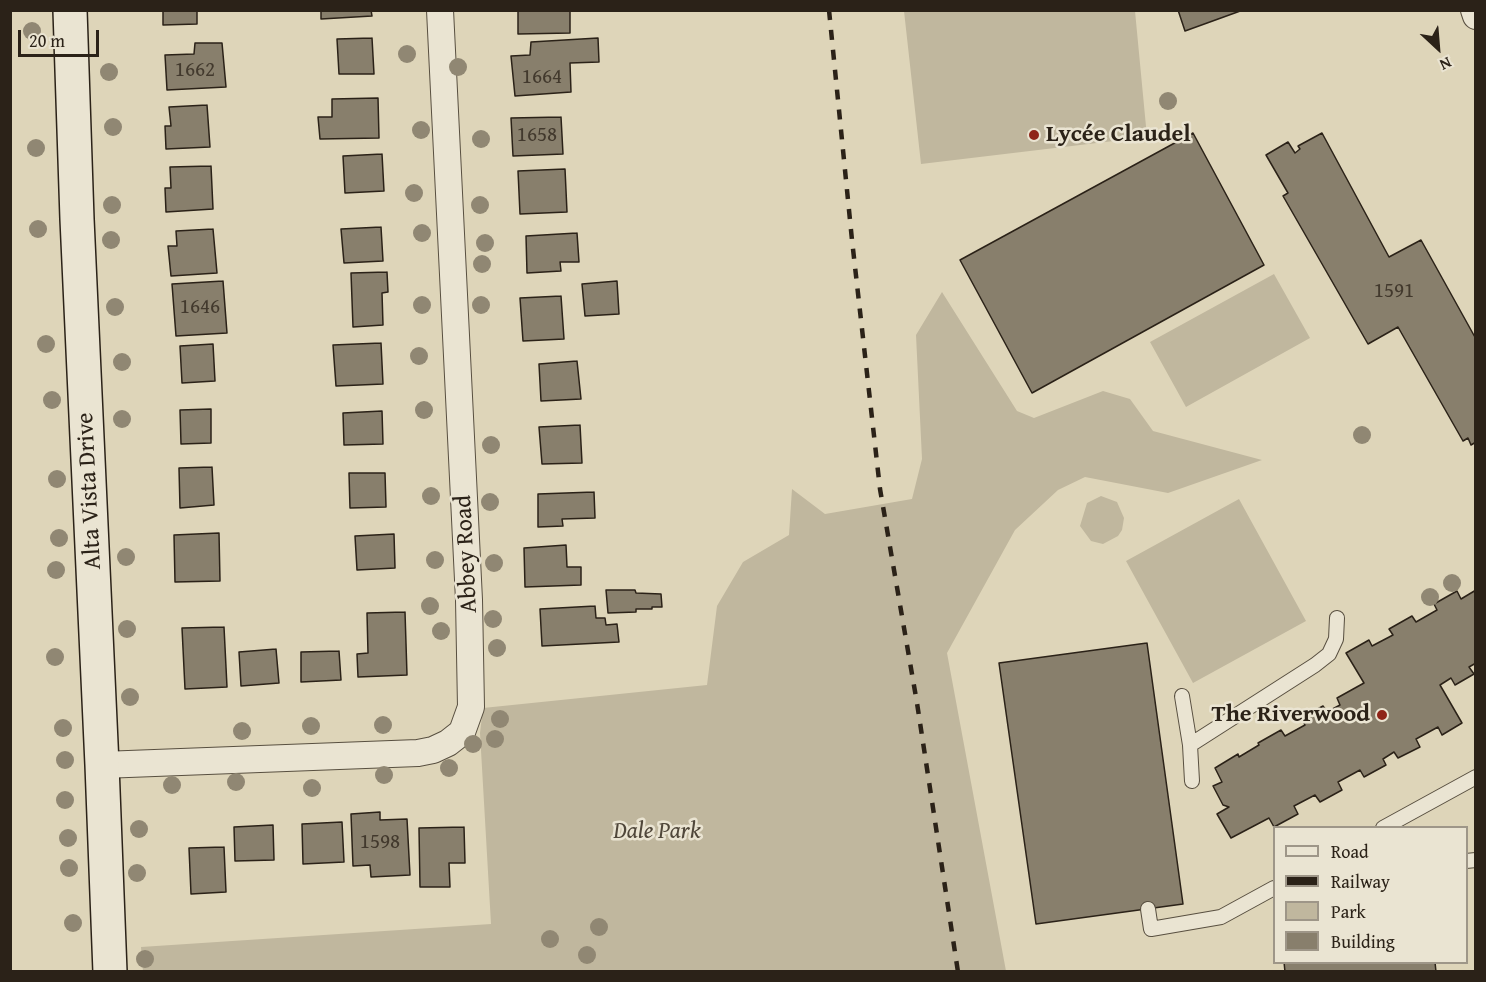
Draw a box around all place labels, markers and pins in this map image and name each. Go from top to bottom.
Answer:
place label: Lycée Claudel [1046,121,1191,149]
marker: Lycée Claudel [1027,128,1041,142]
place label: The Riverwood [1211,701,1370,729]
marker: The Riverwood [1375,708,1389,722]

